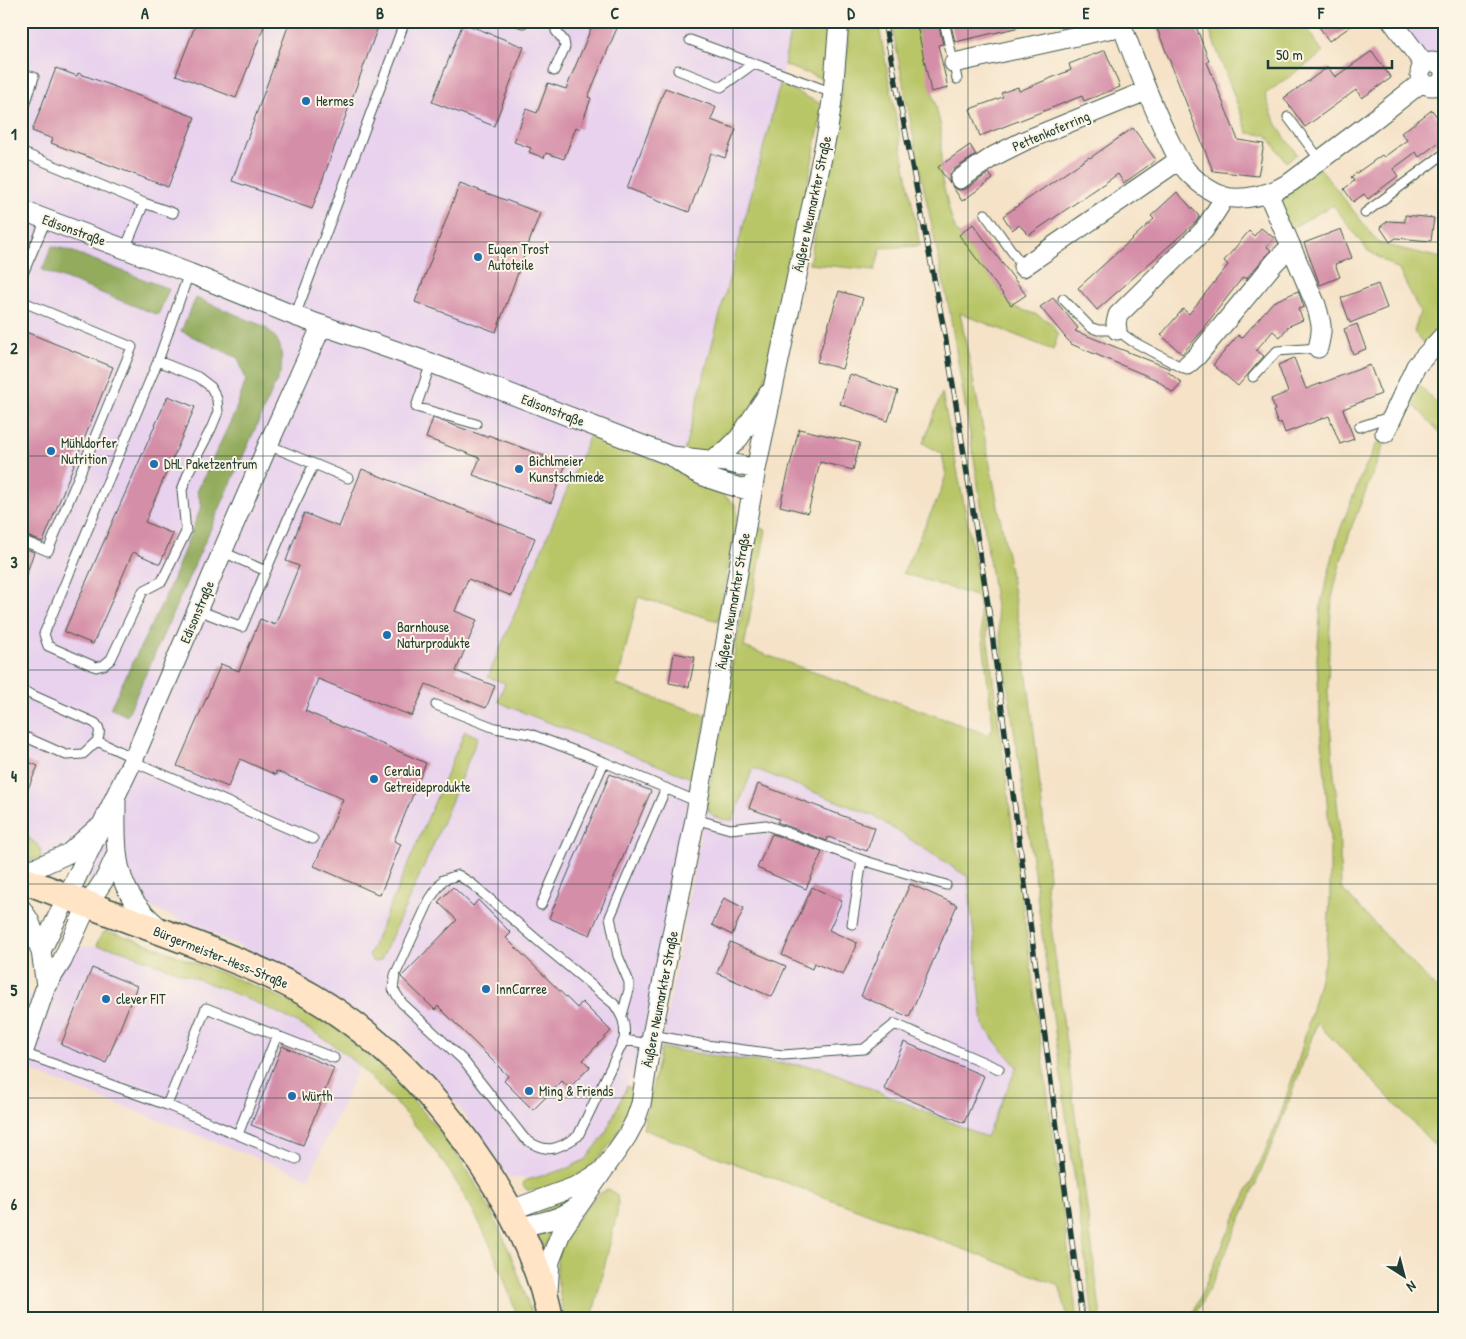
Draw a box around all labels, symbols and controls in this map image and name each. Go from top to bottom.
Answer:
text: A [141,2,149,24]
text: B [376,2,384,24]
text: C [611,2,620,24]
text: D [847,2,855,24]
text: E [1082,2,1090,24]
text: F [1317,2,1325,24]
scale bar [1268,38,1392,70]
text: 50 m [1276,44,1303,65]
place label: Hermes [316,91,354,110]
marker: Hermes [300,95,312,107]
street label: Pettenkoferring [1009,106,1093,156]
text: 1 [11,123,17,145]
street label: Äußere Neumarkter Straße [788,134,836,274]
street label: Edisonstraße [39,209,109,251]
place label: Eugen Trost Autoteile [488,239,549,274]
marker: Eugen Trost Autoteile [472,251,484,263]
text: 2 [10,337,18,359]
street label: Edisonstraße [519,389,588,431]
place label: Mühldorfer Nutrition [61,433,118,468]
marker: Mühldorfer Nutrition [45,445,57,457]
place label: Bichlmeier Kunstschmiede [529,451,605,486]
place label: DHL Paketzentrum [164,454,257,473]
marker: DHL Paketzentrum [148,458,160,470]
marker: Bichlmeier Kunstschmiede [513,463,525,475]
street label: Äußere Neumarkter Straße [711,531,755,671]
text: 3 [10,551,18,573]
street label: Edisonstraße [175,577,219,646]
place label: Barnhouse Naturprodukte [397,617,470,653]
marker: Barnhouse Naturprodukte [381,629,393,641]
place label: Ceralia Getreideprodukte [384,761,471,797]
text: 4 [11,765,17,787]
marker: Ceralia Getreideprodukte [368,773,380,785]
street label: Bürgermeister-Hess-Straße [150,921,292,993]
street label: Äußere Neumarkter Straße [637,929,683,1069]
text: 5 [11,979,18,1001]
place label: InnCarree [496,979,547,998]
marker: InnCarree [480,983,492,995]
place label: clever FIT [116,989,166,1008]
marker: clever FIT [100,993,112,1005]
place label: Ming & Friends [539,1081,613,1101]
marker: Ming & Friends [523,1085,535,1097]
place label: Würth [302,1086,332,1105]
marker: Würth [286,1090,298,1102]
text: 6 [11,1193,18,1215]
north arrow [1378,1252,1428,1302]
text: N [1403,1277,1421,1297]

